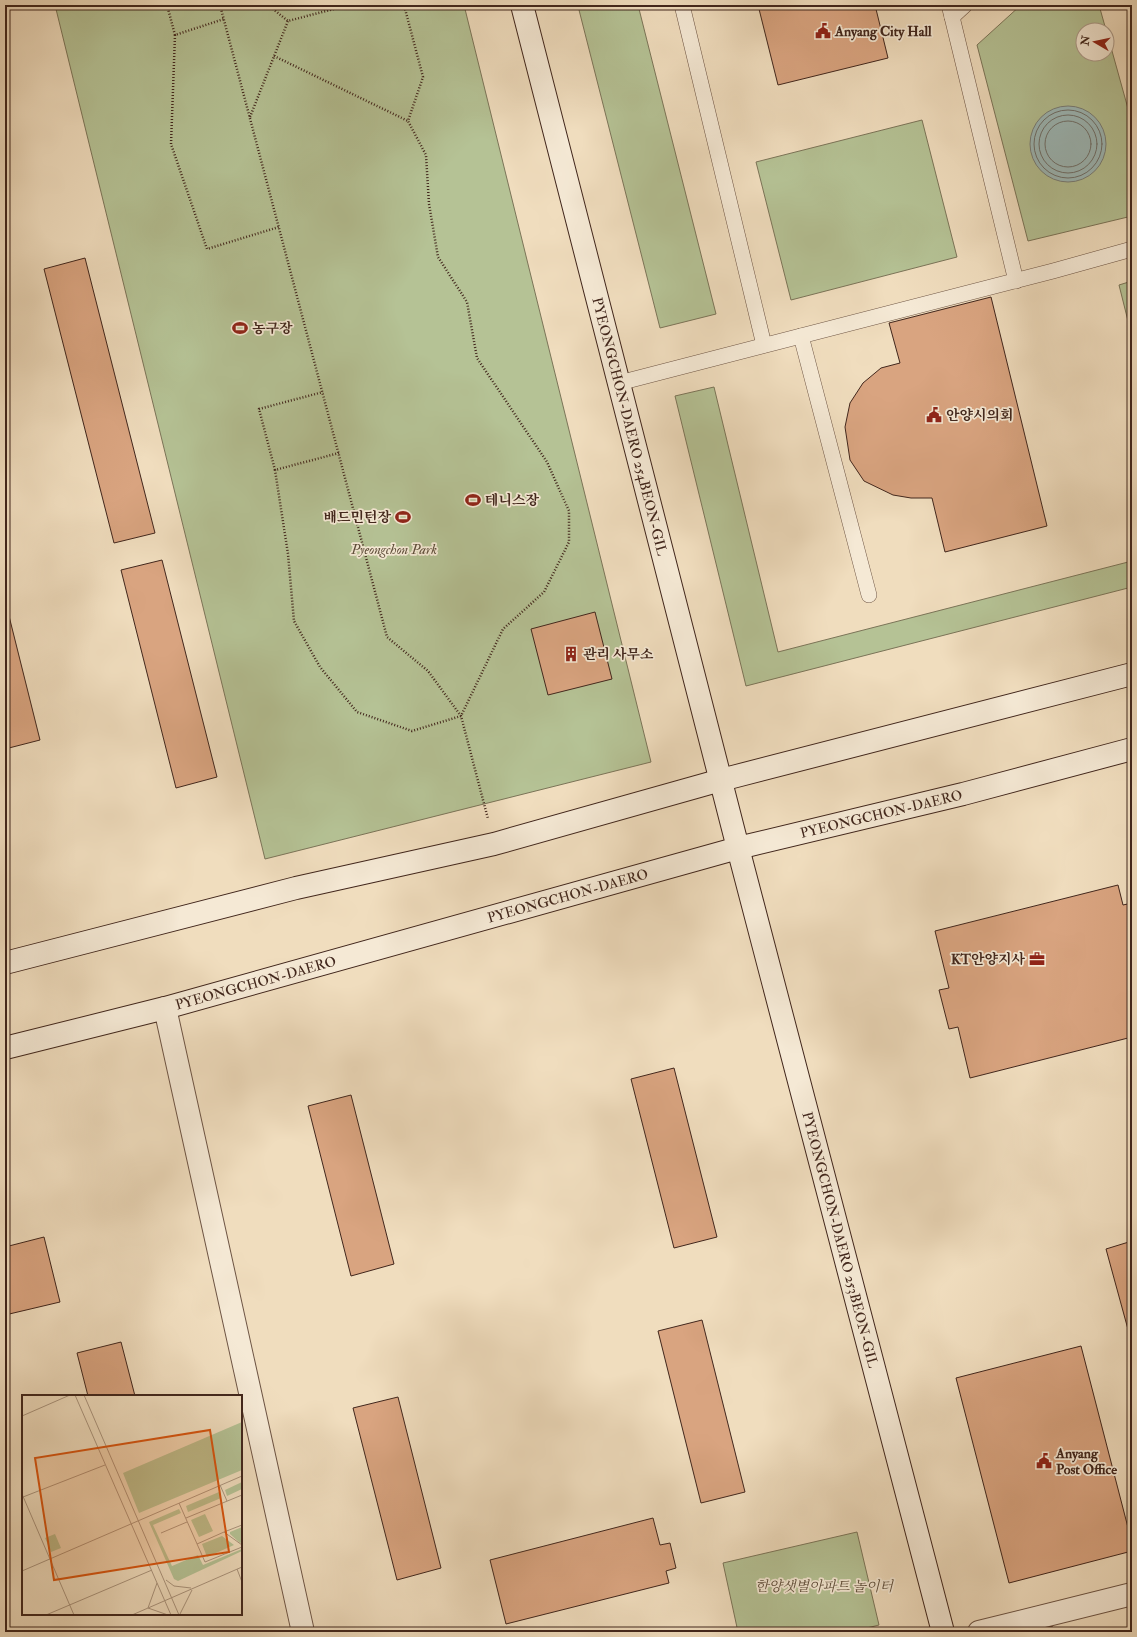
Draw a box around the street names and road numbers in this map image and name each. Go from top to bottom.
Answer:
street label: PYEONGCHON-DAERO 254BEON-GIL [588,296,671,557]
street label: PYEONGCHON-DAERO [798,786,964,842]
street label: PYEONGCHON-DAERO [486,866,650,927]
street label: PYEONGCHON-DAERO [173,953,338,1014]
street label: PYEONGCHON-DAERO 253BEON-GIL [798,1110,882,1370]

